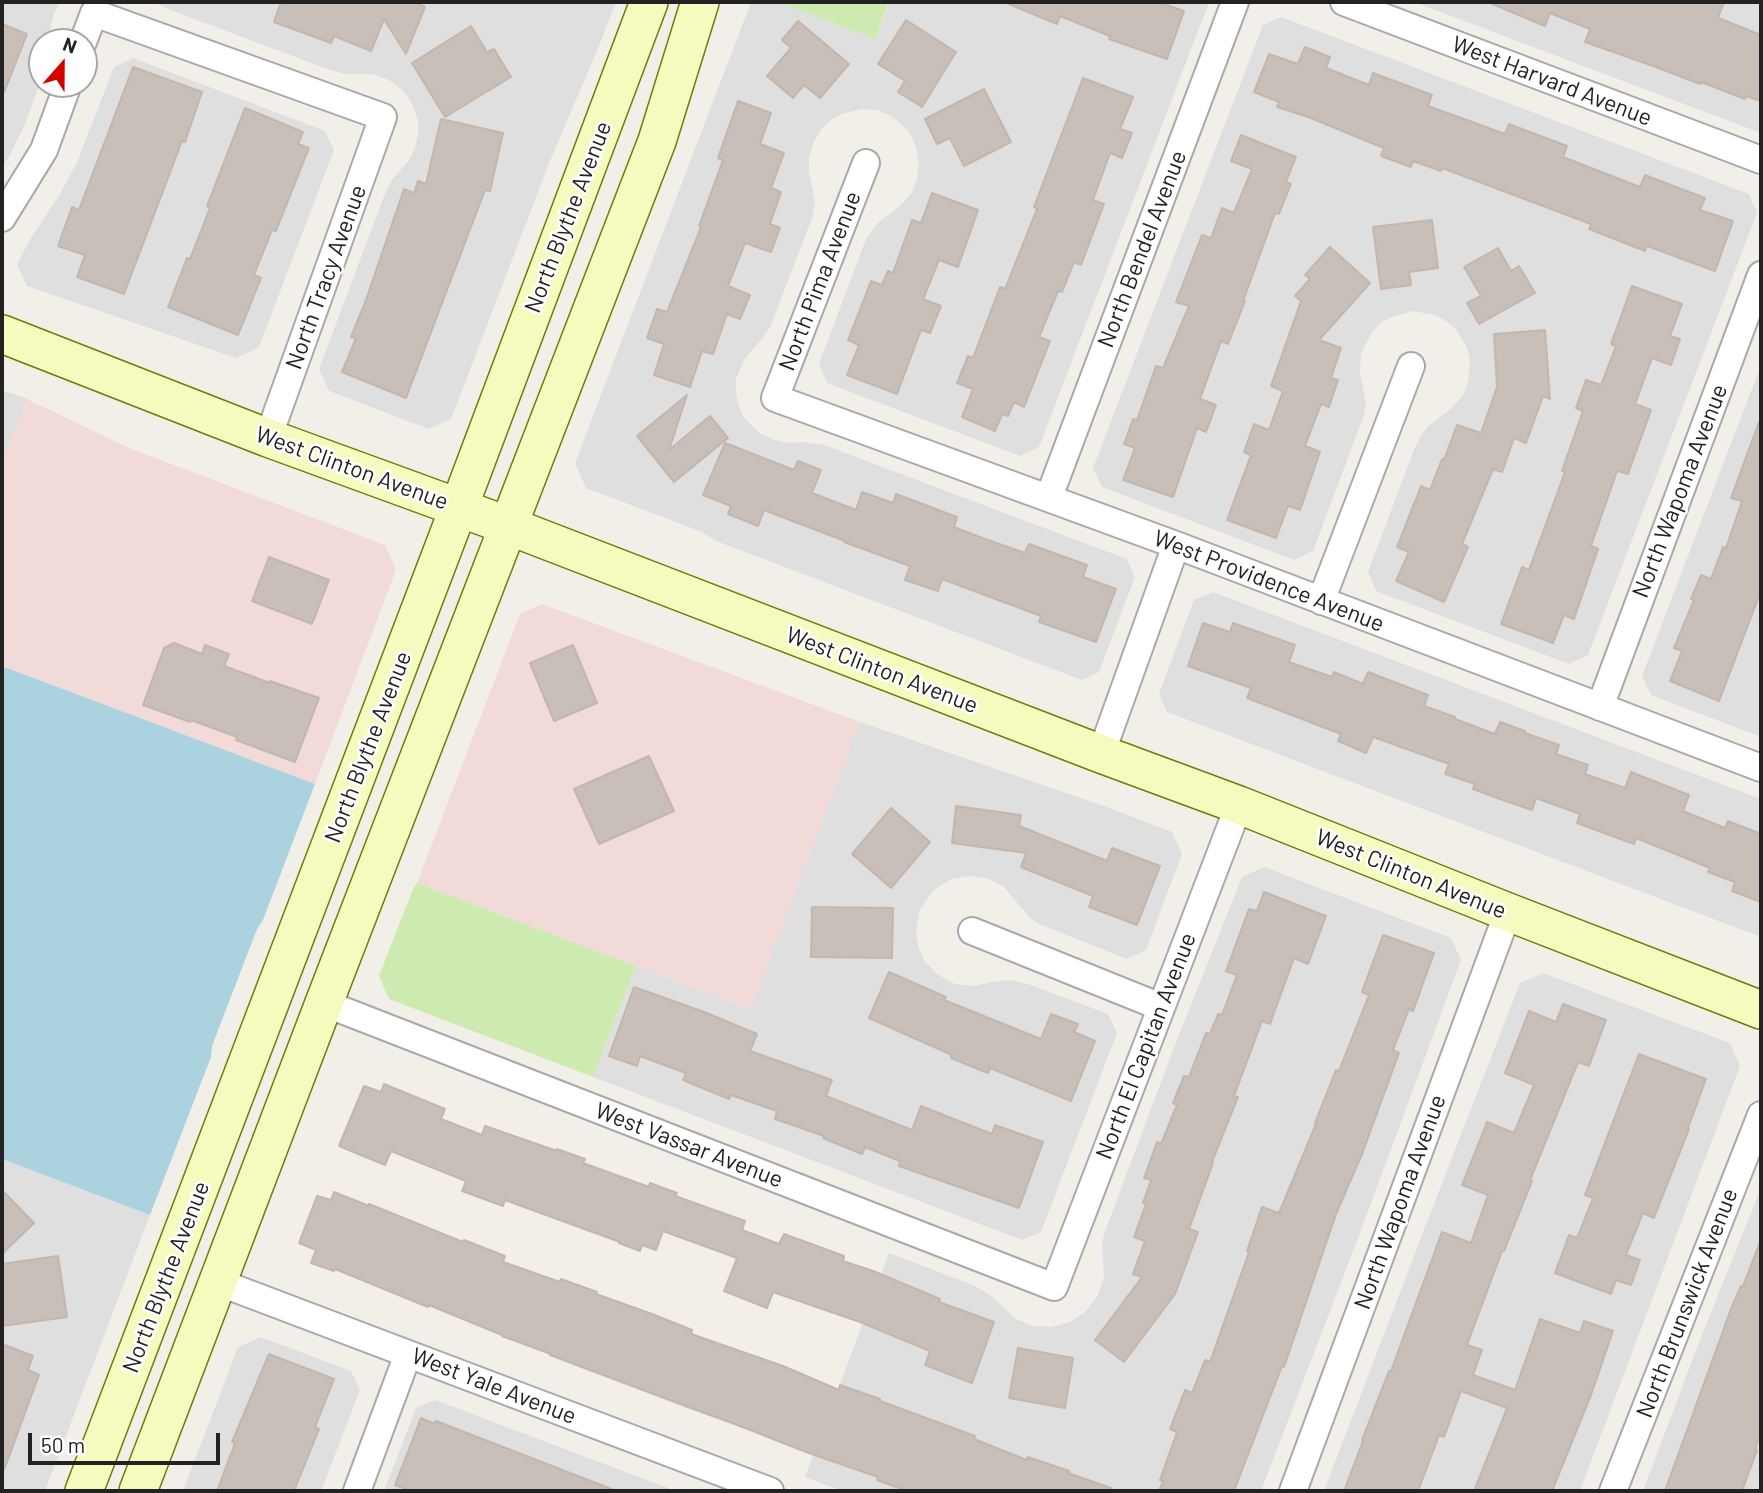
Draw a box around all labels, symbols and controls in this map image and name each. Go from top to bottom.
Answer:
north arrow [28,28,98,98]
street label: West Harvard Avenue [1448,30,1656,132]
text: N [60,32,80,58]
street label: North Blythe Avenue [519,117,617,317]
street label: North Bendel Avenue [1092,147,1192,351]
street label: North Tracy Avenue [280,181,372,373]
street label: North Pima Avenue [773,187,867,375]
street label: North Wapoma Avenue [1627,380,1733,602]
street label: West Clinton Avenue [252,420,452,516]
street label: West Providence Avenue [1150,524,1388,638]
street label: West Clinton Avenue [782,621,982,719]
street label: North Blythe Avenue [319,647,417,847]
street label: West Clinton Avenue [1312,823,1510,925]
street label: North El Capitan Avenue [1090,929,1202,1163]
street label: North Wapoma Avenue [1348,1091,1452,1313]
street label: West Vassar Avenue [591,1096,787,1194]
street label: North Blythe Avenue [117,1177,215,1377]
street label: North Brunswick Avenue [1630,1184,1744,1422]
street label: West Yale Avenue [408,1342,580,1430]
scale bar [32,1420,224,1464]
text: 50 m [41,1432,85,1457]

